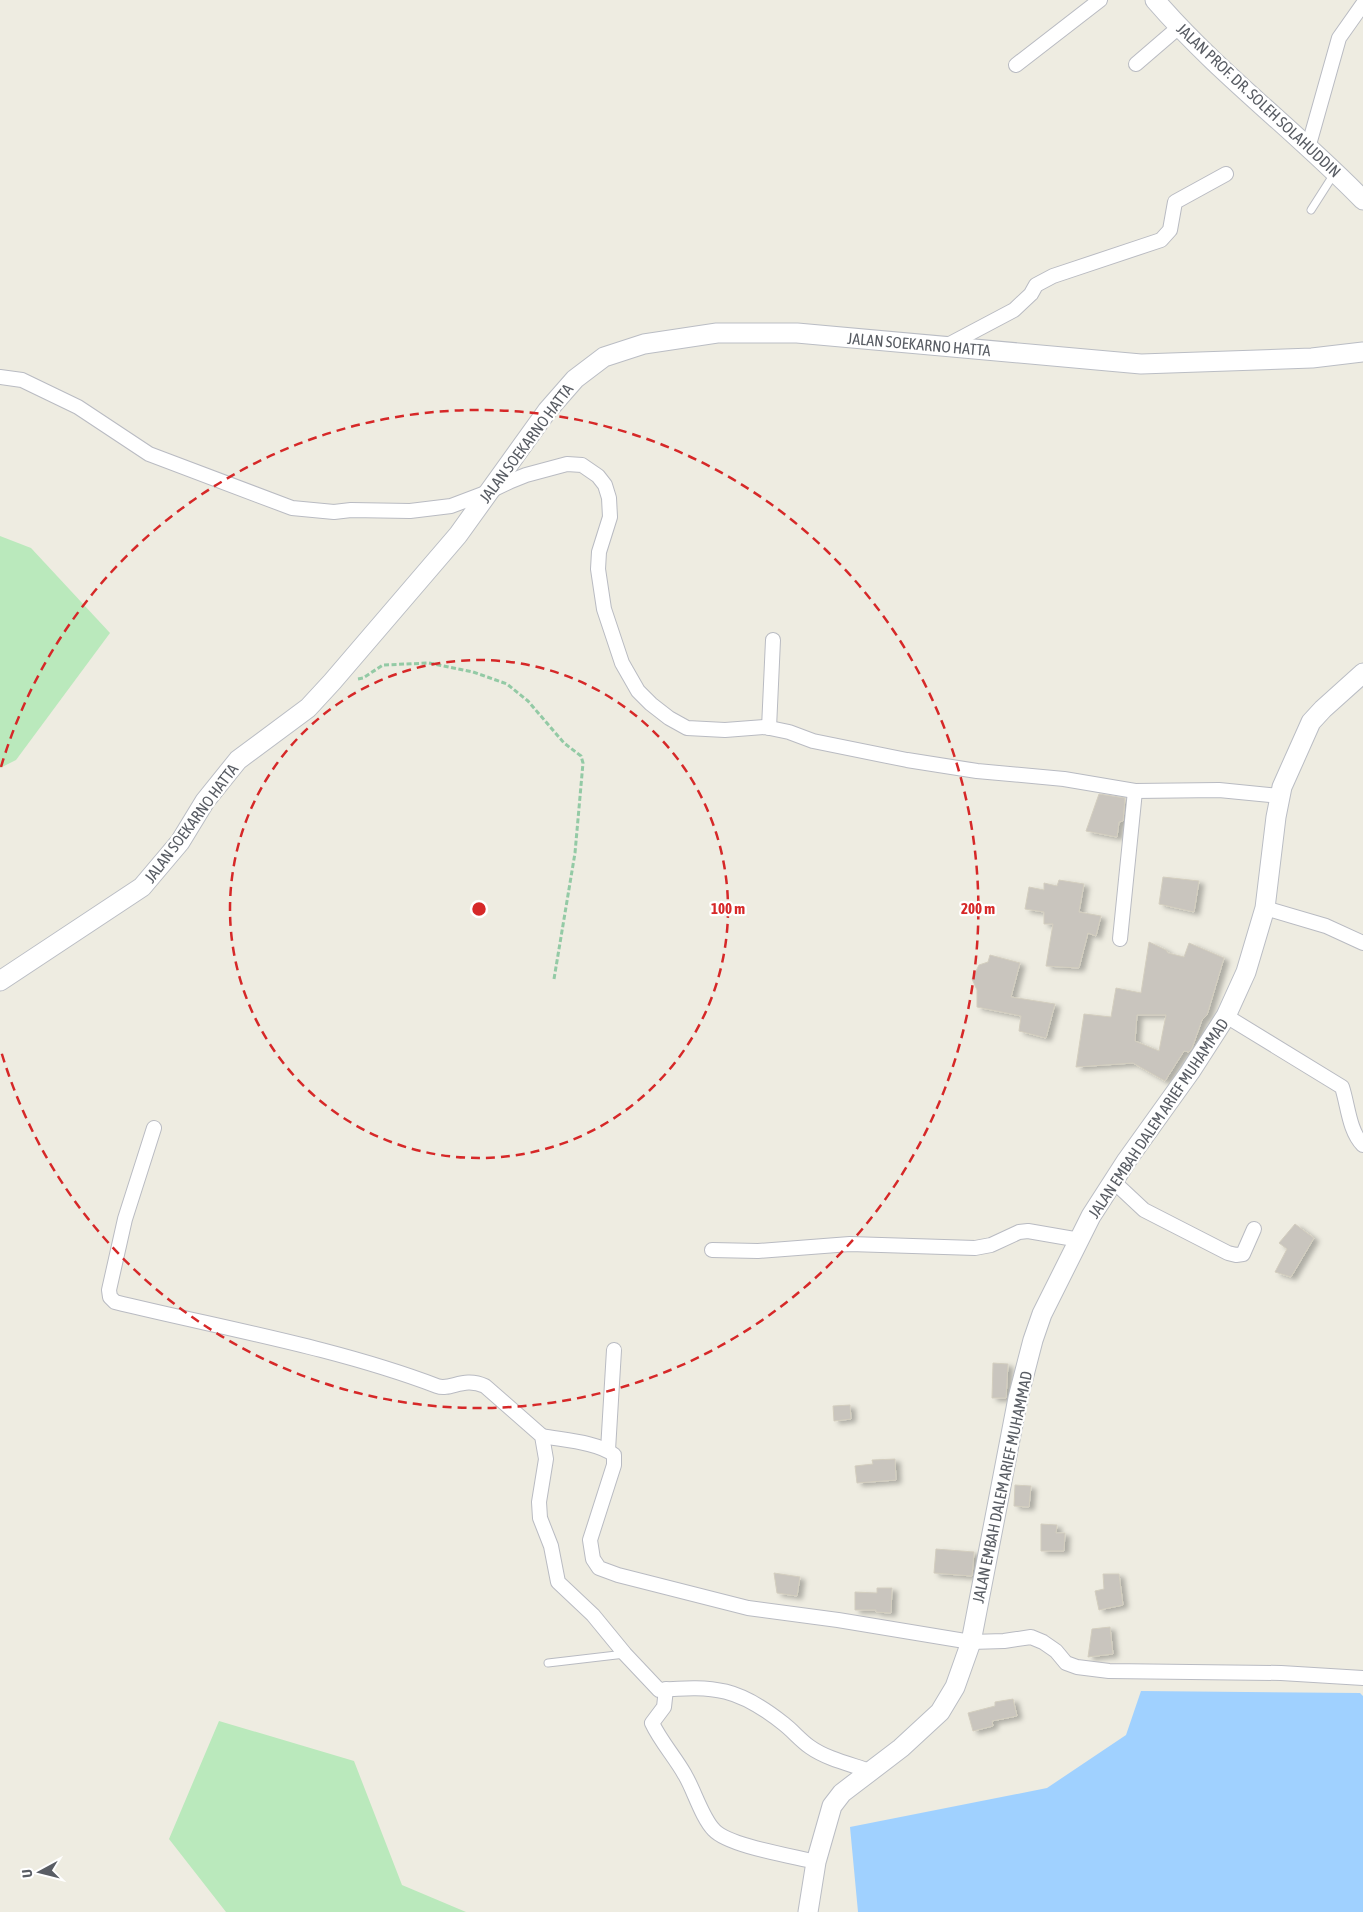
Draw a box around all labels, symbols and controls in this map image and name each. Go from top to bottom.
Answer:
street label: JALAN PROF. DR. SOLEH SOLAHUDDIN [1173,19,1345,181]
street label: JALAN SOEKARNO HATTA [847,329,992,359]
street label: JALAN SOEKARNO HATTA [476,380,577,506]
street label: JALAN SOEKARNO HATTA [141,760,242,886]
centre of rings [470,900,488,918]
text: 100 m [711,900,745,917]
text: 200 m [961,900,995,917]
street label: JALAN EMBAH DALEM ARIEF MUHAMMAD [1084,1015,1232,1221]
street label: JALAN EMBAH DALEM ARIEF MUHAMMAD [969,1369,1035,1605]
north arrow [15,1847,65,1897]
text: U [19,1869,36,1879]

